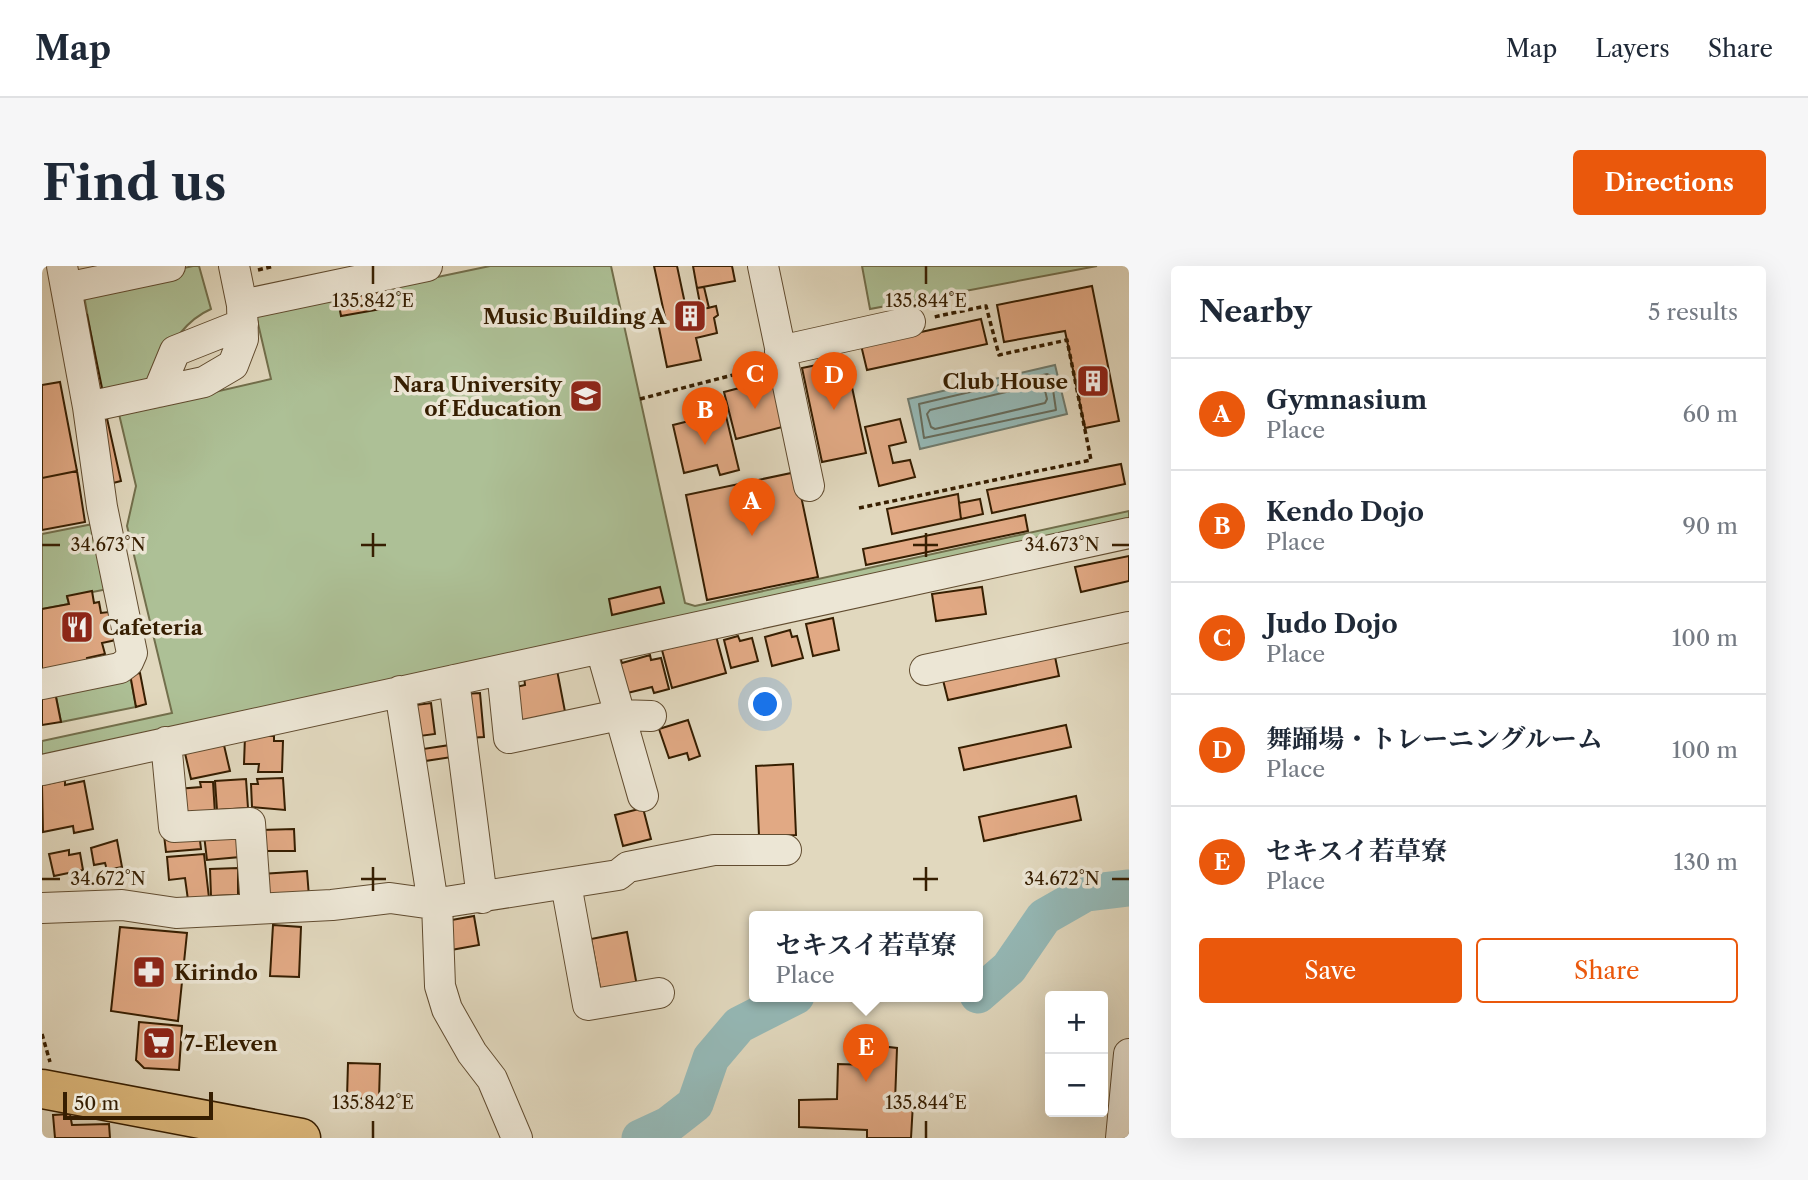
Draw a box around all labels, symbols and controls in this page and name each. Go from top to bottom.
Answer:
text: Map [35,28,111,69]
text: Map [1506,34,1557,63]
text: Layers [1595,34,1670,63]
text: Share [1708,34,1773,63]
button: Directions [1573,150,1766,215]
text: Find us [42,152,226,213]
text: 135.842°E [332,290,414,312]
text: 135.844°E [885,290,967,312]
text: Nearby [1199,293,1312,330]
building icon: Music Building A [671,297,709,335]
text: 5 results [1648,298,1738,326]
place label: Music Building A [483,304,667,329]
pin: C [732,351,778,409]
pin: D [811,352,857,410]
building icon: Club House [1074,362,1112,400]
place label: Club House [943,369,1068,394]
place label: Nara University of Education [393,372,563,421]
school or university icon: Nara University of Education [567,377,605,415]
text: Gymnasium [1266,384,1427,416]
pin: B [682,387,728,445]
text: A [1213,400,1231,428]
text: 60 m [1682,400,1738,428]
text: Place [1266,416,1325,444]
pin: A [729,478,775,536]
text: Kendo Dojo [1266,496,1424,528]
text: B [1213,512,1231,540]
text: 90 m [1682,512,1738,540]
text: Place [1266,528,1325,556]
text: 34.673°N [71,534,146,556]
text: 34.673°N [1025,534,1100,556]
restaurant icon: Cafeteria [58,608,96,646]
text: Judo Dojo [1266,608,1398,640]
place label: Cafeteria [102,615,204,640]
text: C [1213,624,1231,652]
text: 100 m [1672,624,1738,652]
text: Place [1266,640,1325,668]
your location [748,687,782,721]
text: 舞踊場・トレーニングルーム [1266,723,1603,755]
text: D [1212,736,1232,764]
text: 100 m [1672,736,1738,764]
text: Place [1266,755,1325,783]
text: セキスイ若草寮 [1266,835,1447,867]
text: E [1214,848,1230,876]
text: 130 m [1674,848,1738,876]
text: Place [1266,867,1325,895]
text: 34.672°N [70,868,146,890]
text: 34.672°N [1024,868,1100,890]
popup [749,911,983,1002]
text: セキスイ若草寮 [776,929,956,961]
button: Save [1199,938,1462,1003]
button: Share [1476,938,1738,1003]
pharmacy icon: Kirindo [130,953,168,991]
place label: Kirindo [174,960,258,985]
text: Place [776,961,835,989]
map controls [1045,991,1108,1117]
button: + [1045,991,1108,1054]
supermarket icon: 7-Eleven [140,1024,178,1062]
pin: E [843,1024,889,1082]
place label: 7-Eleven [184,1031,278,1056]
button: − [1045,1054,1108,1117]
scale bar [63,1089,214,1121]
text: 50 m [74,1092,119,1115]
text: 135.842°E [332,1092,414,1114]
text: 135.844°E [885,1092,967,1114]

